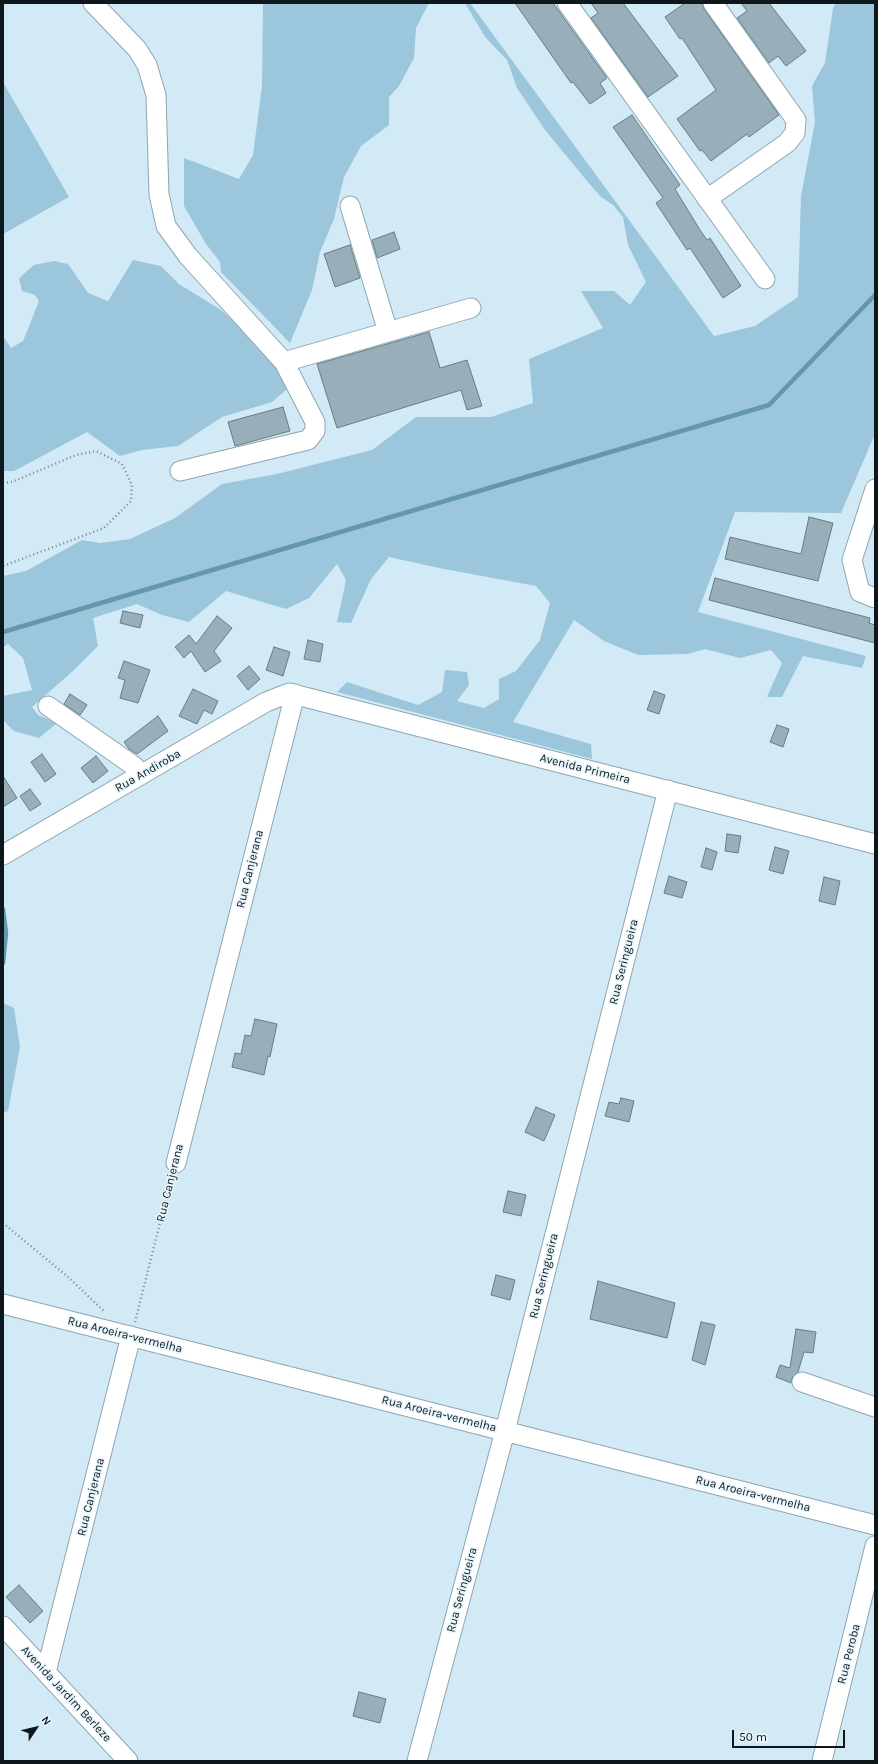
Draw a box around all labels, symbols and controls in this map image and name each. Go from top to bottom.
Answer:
street label: Rua Andiroba [113,746,183,796]
street label: Avenida Primeira [538,751,632,787]
street label: Rua Canjerana [233,828,267,910]
street label: Rua Seringueira [606,918,642,1006]
street label: Rua Canjerana [153,1142,187,1224]
street label: Rua Seringueira [526,1232,562,1320]
street label: Rua Aroeira-vermelha [66,1314,184,1356]
street label: Rua Aroeira-vermelha [380,1393,498,1435]
street label: Rua Canjerana [74,1456,108,1538]
street label: Rua Aroeira-vermelha [694,1473,812,1515]
street label: Rua Seringueira [444,1546,480,1634]
street label: Rua Peroba [835,1622,863,1686]
street label: Avenida Jardim Berleze [18,1643,114,1745]
north arrow [16,1708,56,1748]
text: N [39,1714,54,1728]
scale bar [734,1722,847,1748]
text: 50 m [739,1730,767,1744]

